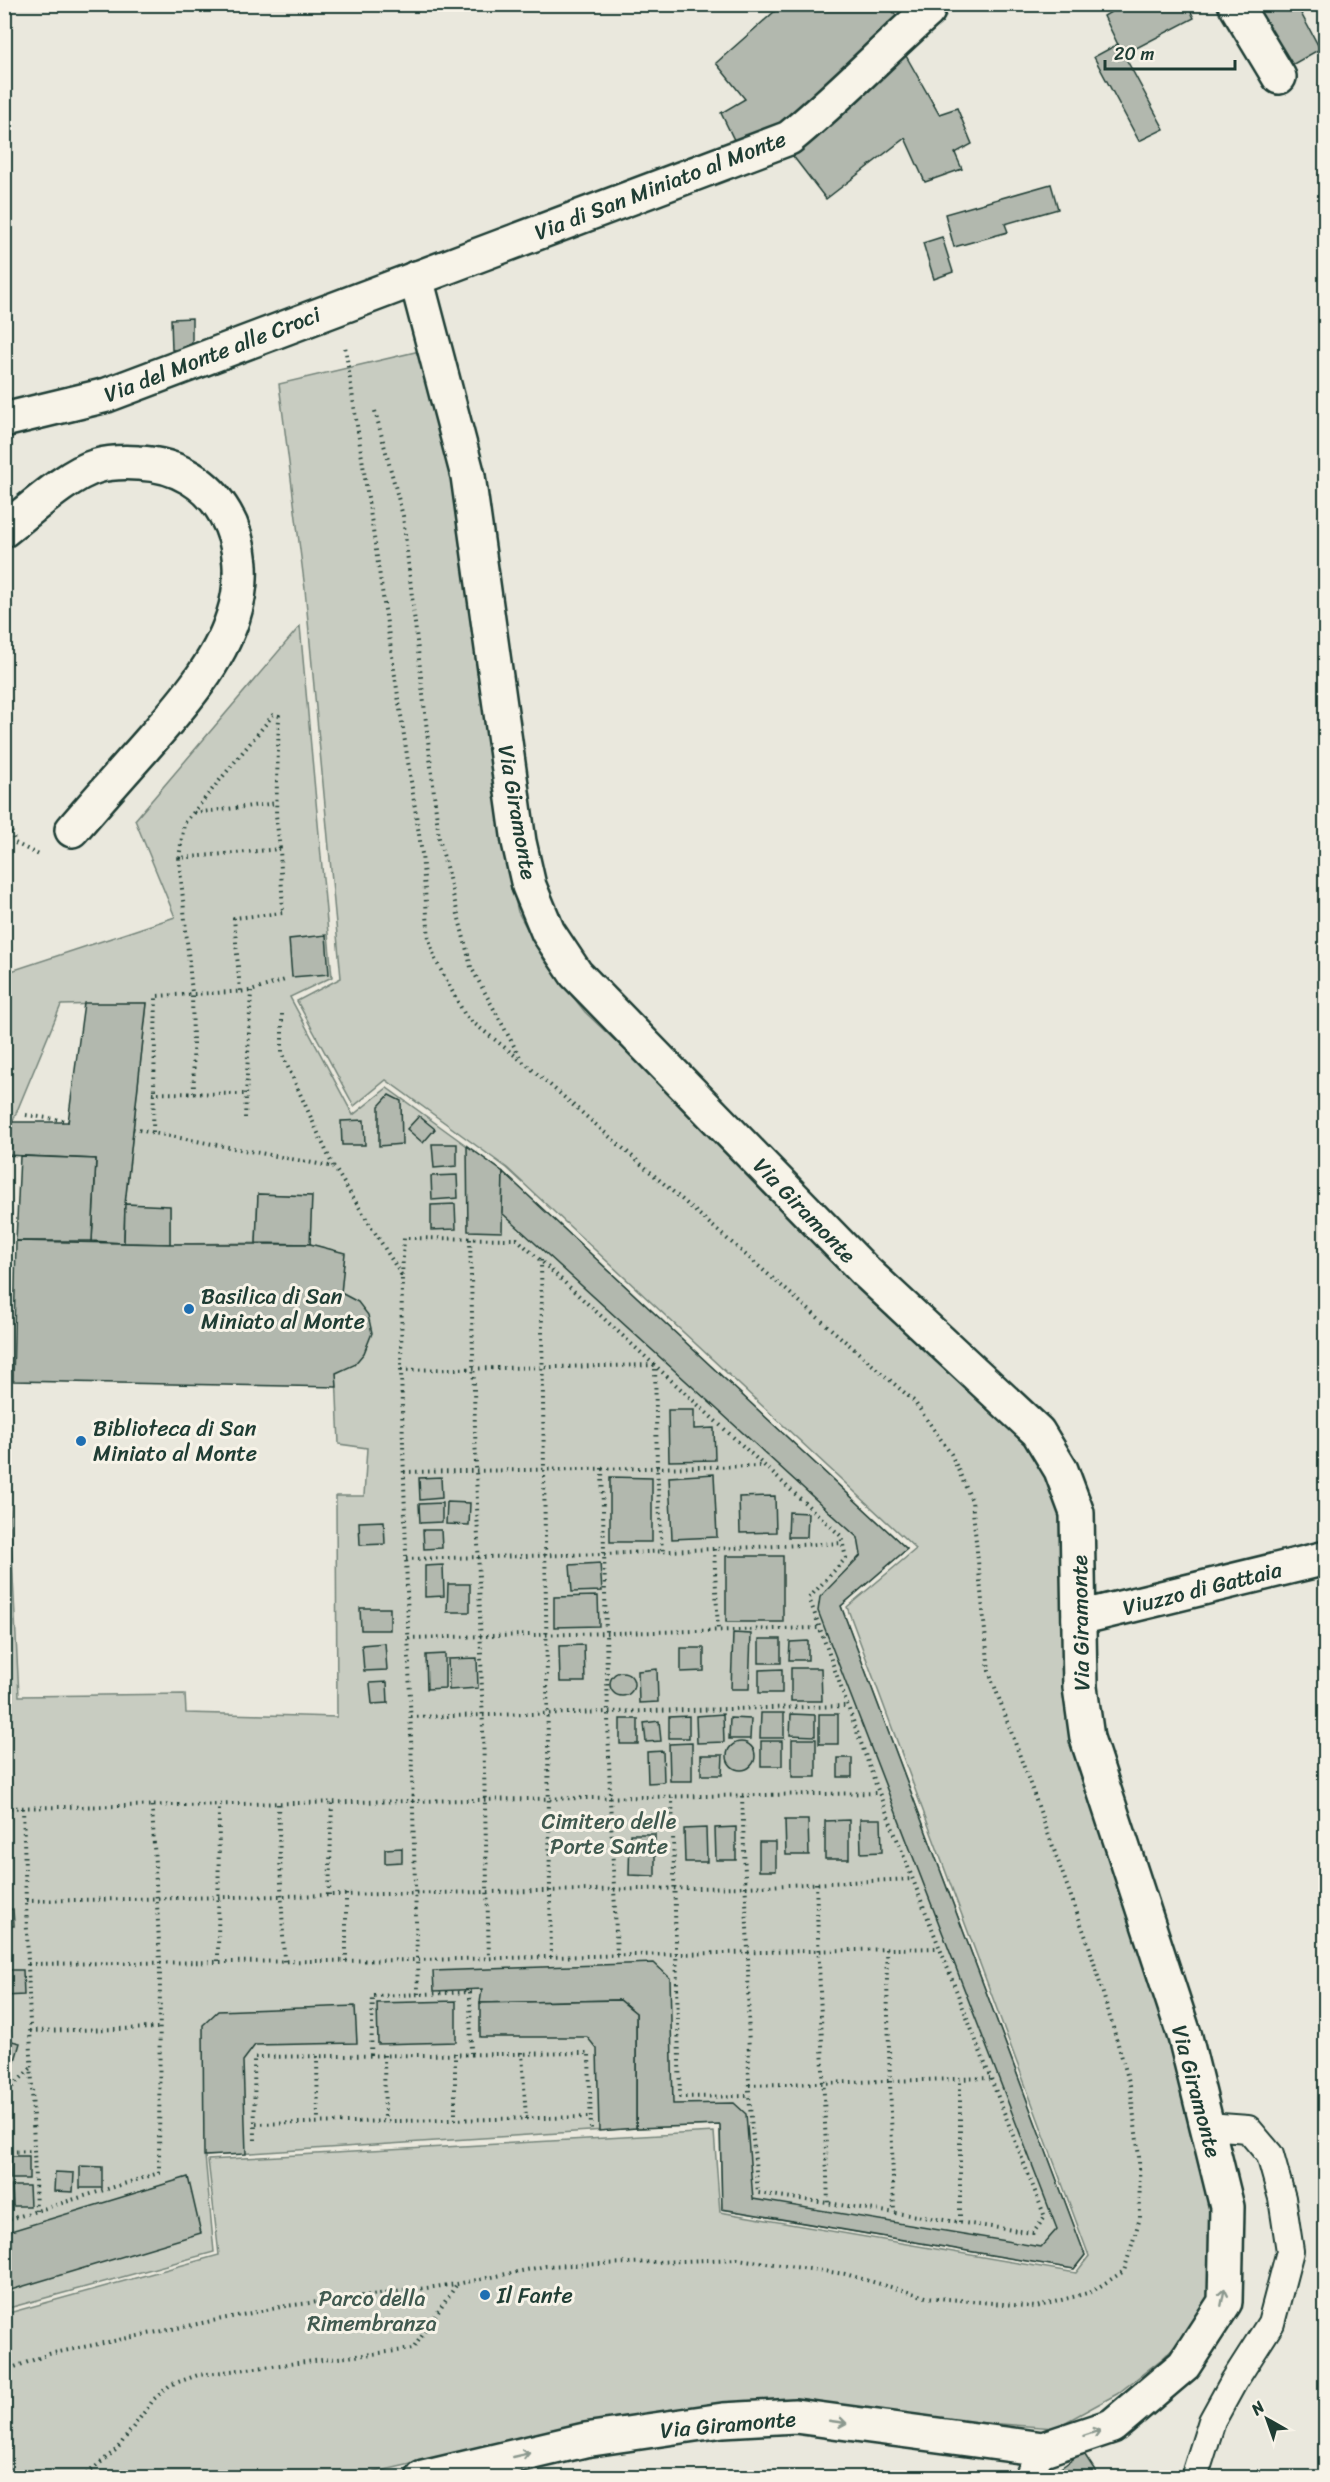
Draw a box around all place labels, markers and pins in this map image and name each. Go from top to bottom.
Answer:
place label: Basilica di San Miniato al Monte [201,1277,365,1341]
marker: Basilica di San Miniato al Monte [182,1302,196,1316]
place label: Biblioteca di San Miniato al Monte [93,1409,257,1473]
marker: Biblioteca di San Miniato al Monte [74,1434,88,1448]
place label: Il Fante [496,2276,573,2315]
marker: Il Fante [478,2288,492,2302]

